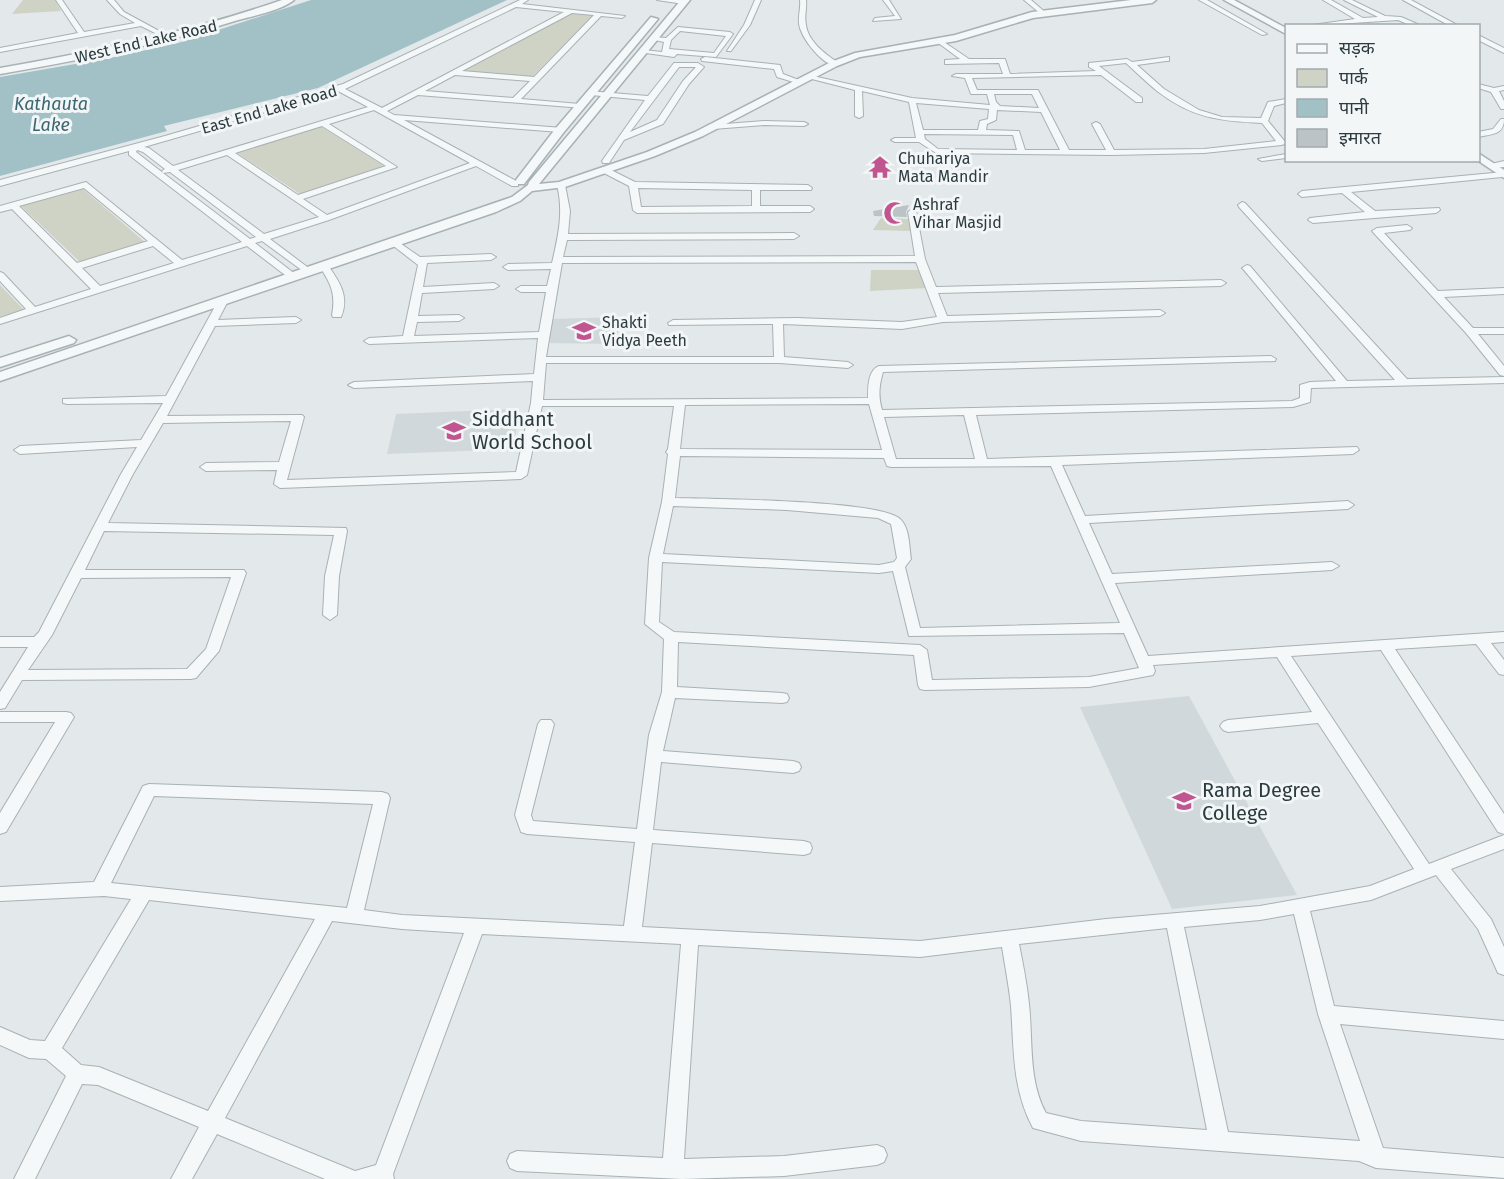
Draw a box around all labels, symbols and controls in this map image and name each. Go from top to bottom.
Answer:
street label: West End Lake Road [73,16,219,67]
legend [1285,24,1480,162]
text: सड़क [1339,37,1376,59]
text: पार्क [1339,67,1369,89]
street label: East End Lake Road [199,81,339,138]
water label: Kathauta Lake [14,93,88,136]
text: पानी [1339,97,1369,119]
text: इमारत [1339,127,1382,149]
place label: Chuhariya Mata Mandir [898,149,989,186]
temple icon: Chuhariya Mata Mandir [867,154,893,180]
place label: Ashraf Vihar Masjid [913,195,1002,232]
mosque icon: Ashraf Vihar Masjid [882,200,908,226]
place label: Shakti Vidya Peeth [602,313,687,350]
school or university icon: Shakti Vidya Peeth [571,318,597,344]
place label: Siddhant World School [472,407,592,454]
school or university icon: Siddhant World School [441,418,467,444]
place label: Rama Degree College [1202,778,1321,825]
school or university icon: Rama Degree College [1171,788,1197,814]

